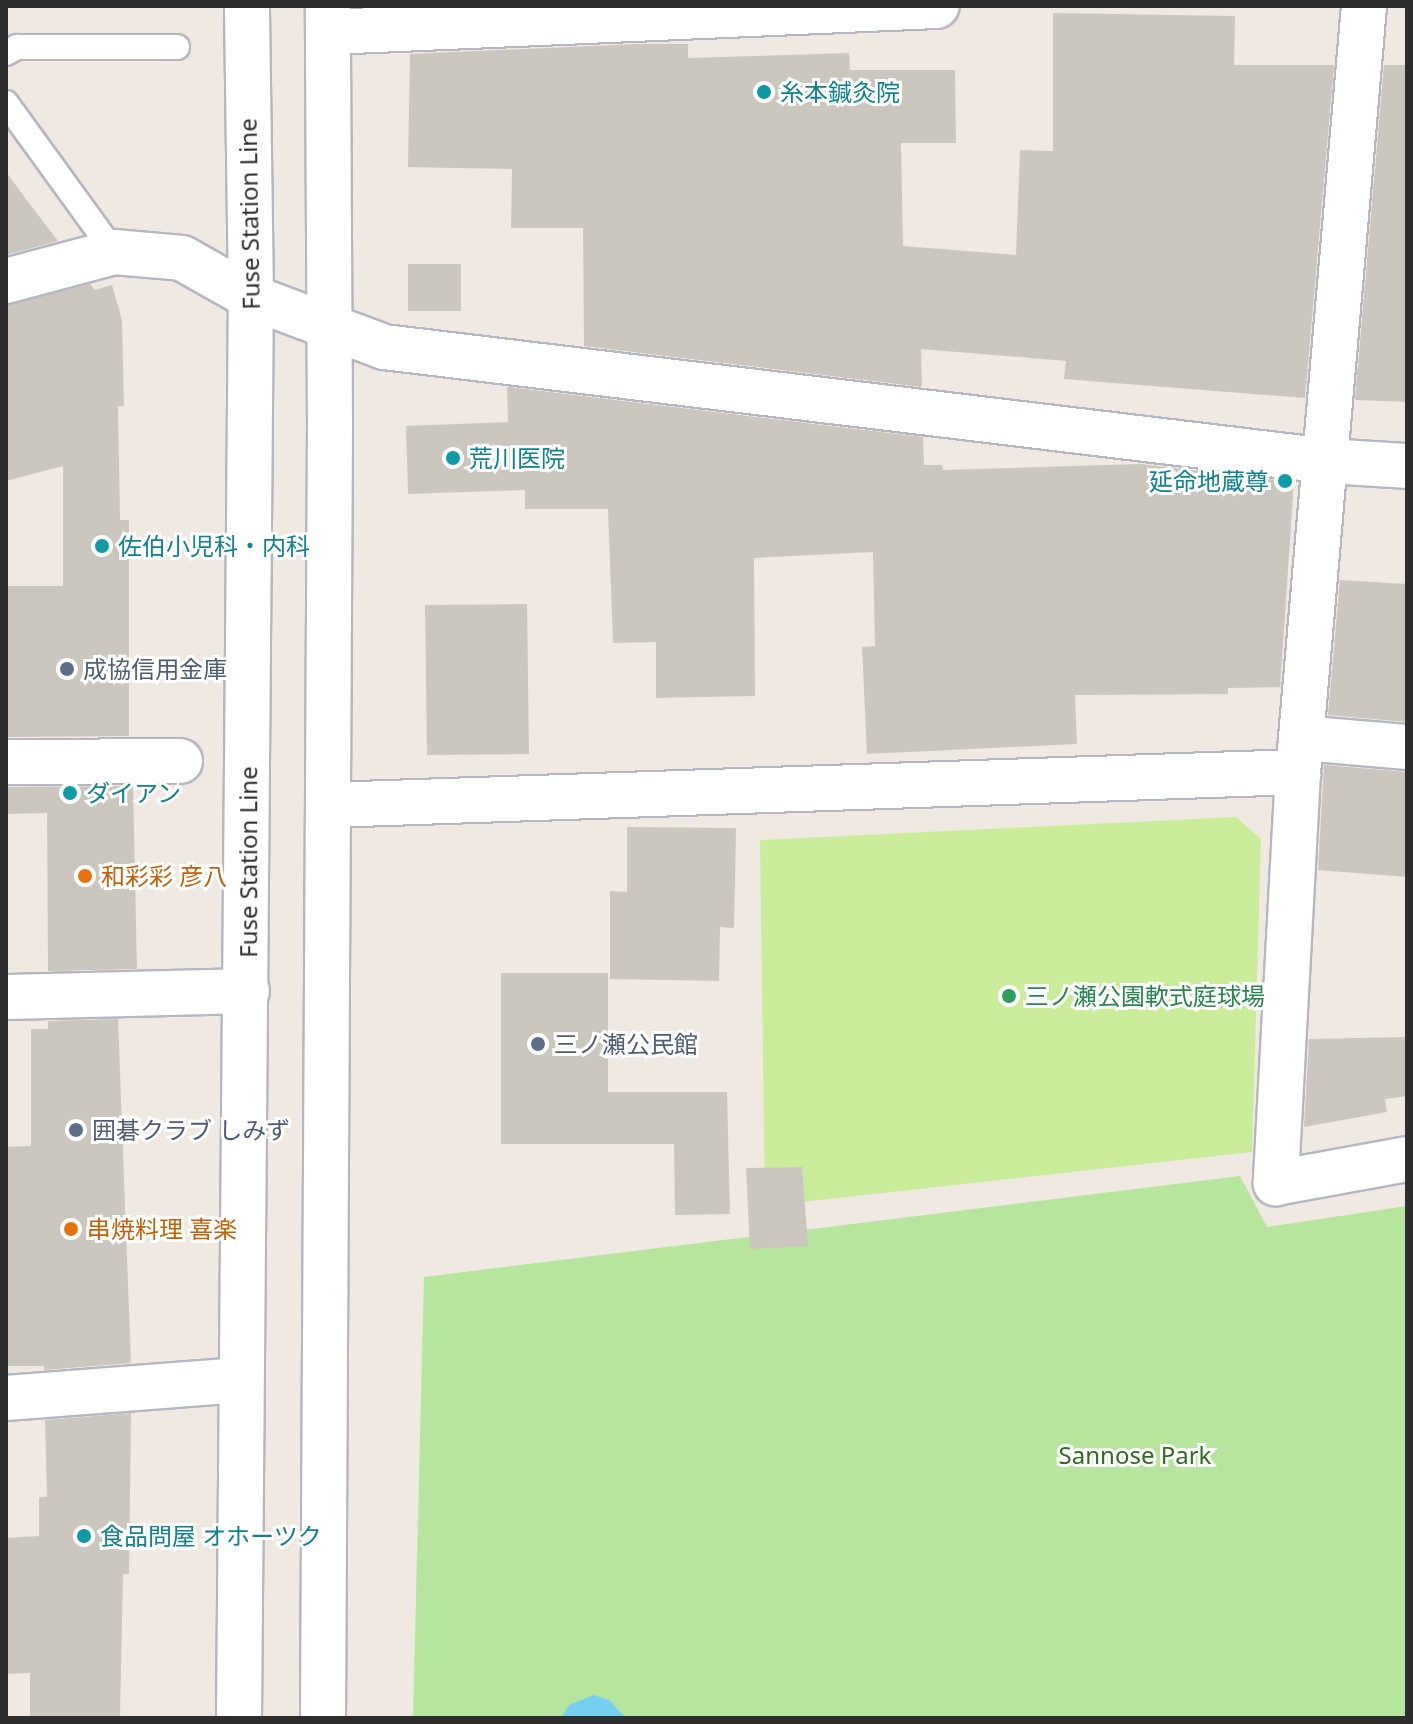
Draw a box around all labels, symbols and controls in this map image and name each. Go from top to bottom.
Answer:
place label: 糸本鍼灸院 [780,78,900,106]
marker: 糸本鍼灸院 [755,83,773,101]
street label: Fuse Station Line [233,118,265,310]
place label: 荒川医院 [469,444,565,472]
marker: 荒川医院 [444,449,462,467]
place label: 延命地蔵尊 [1149,467,1269,495]
marker: 延命地蔵尊 [1276,472,1294,490]
place label: 佐伯小児科・内科 [118,532,310,560]
marker: 佐伯小児科・内科 [93,537,111,555]
place label: 成協信用金庫 [83,655,227,683]
marker: 成協信用金庫 [58,660,76,678]
street label: Fuse Station Line [234,766,262,958]
place label: ダイアン [86,779,182,807]
marker: ダイアン [61,784,79,802]
place label: 和彩彩 彦八 [101,862,227,890]
marker: 和彩彩 彦八 [76,867,94,885]
place label: 三ノ瀬公園軟式庭球場 [1025,982,1265,1010]
marker: 三ノ瀬公園軟式庭球場 [1000,987,1018,1005]
place label: 三ノ瀬公民館 [554,1030,698,1058]
marker: 三ノ瀬公民館 [529,1035,547,1053]
place label: 囲碁クラブ しみず [92,1116,290,1144]
marker: 囲碁クラブ しみず [67,1121,85,1139]
place label: 串焼料理 喜楽 [87,1215,237,1243]
marker: 串焼料理 喜楽 [62,1220,80,1238]
park label: Sannose Park [1059,1441,1211,1469]
place label: 食品問屋 オホーツク [100,1522,322,1550]
marker: 食品問屋 オホーツク [75,1527,93,1545]

